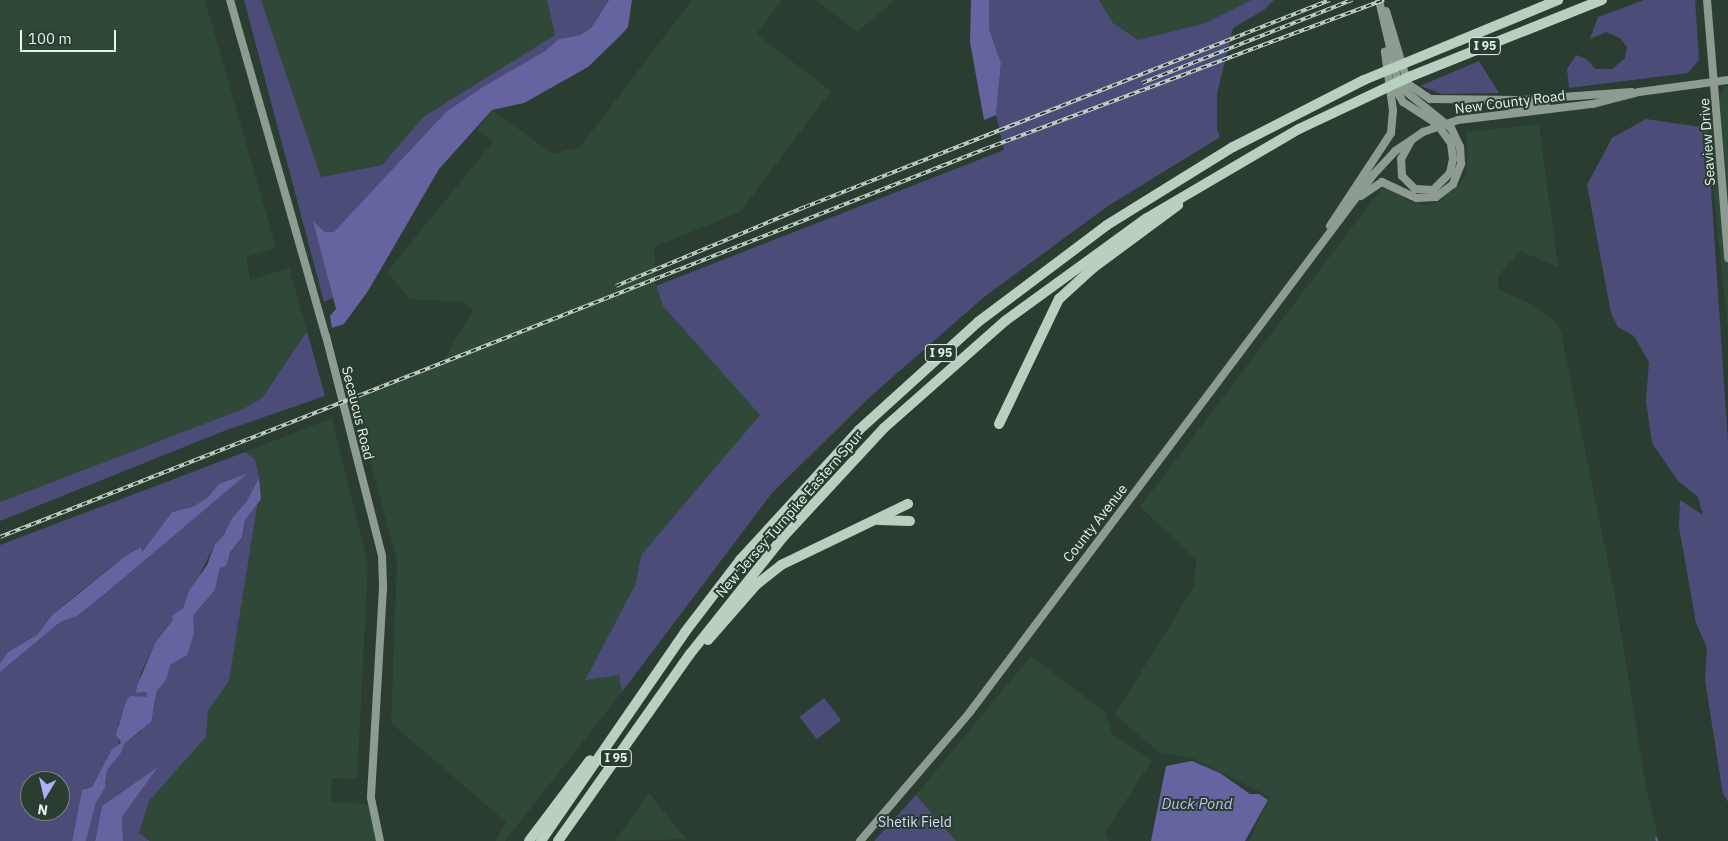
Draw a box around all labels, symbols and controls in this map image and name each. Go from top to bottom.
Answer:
scale bar [22,20,119,52]
text: 100 m [28,29,72,48]
road number: I 95 [1469,36,1501,56]
street label: New County Road [1454,87,1566,117]
street label: Seaview Drive [1696,98,1718,186]
road number: I 95 [925,343,957,362]
street label: Secaucus Road [338,365,378,461]
street label: New Jersey Turnpike Eastern Spur [712,427,866,601]
street label: County Avenue [1059,481,1131,565]
road number: I 95 [600,748,632,768]
north arrow [20,771,70,821]
water label: Duck Pond [1162,795,1232,813]
text: N [36,800,49,820]
park label: Shetik Field [878,814,952,830]

